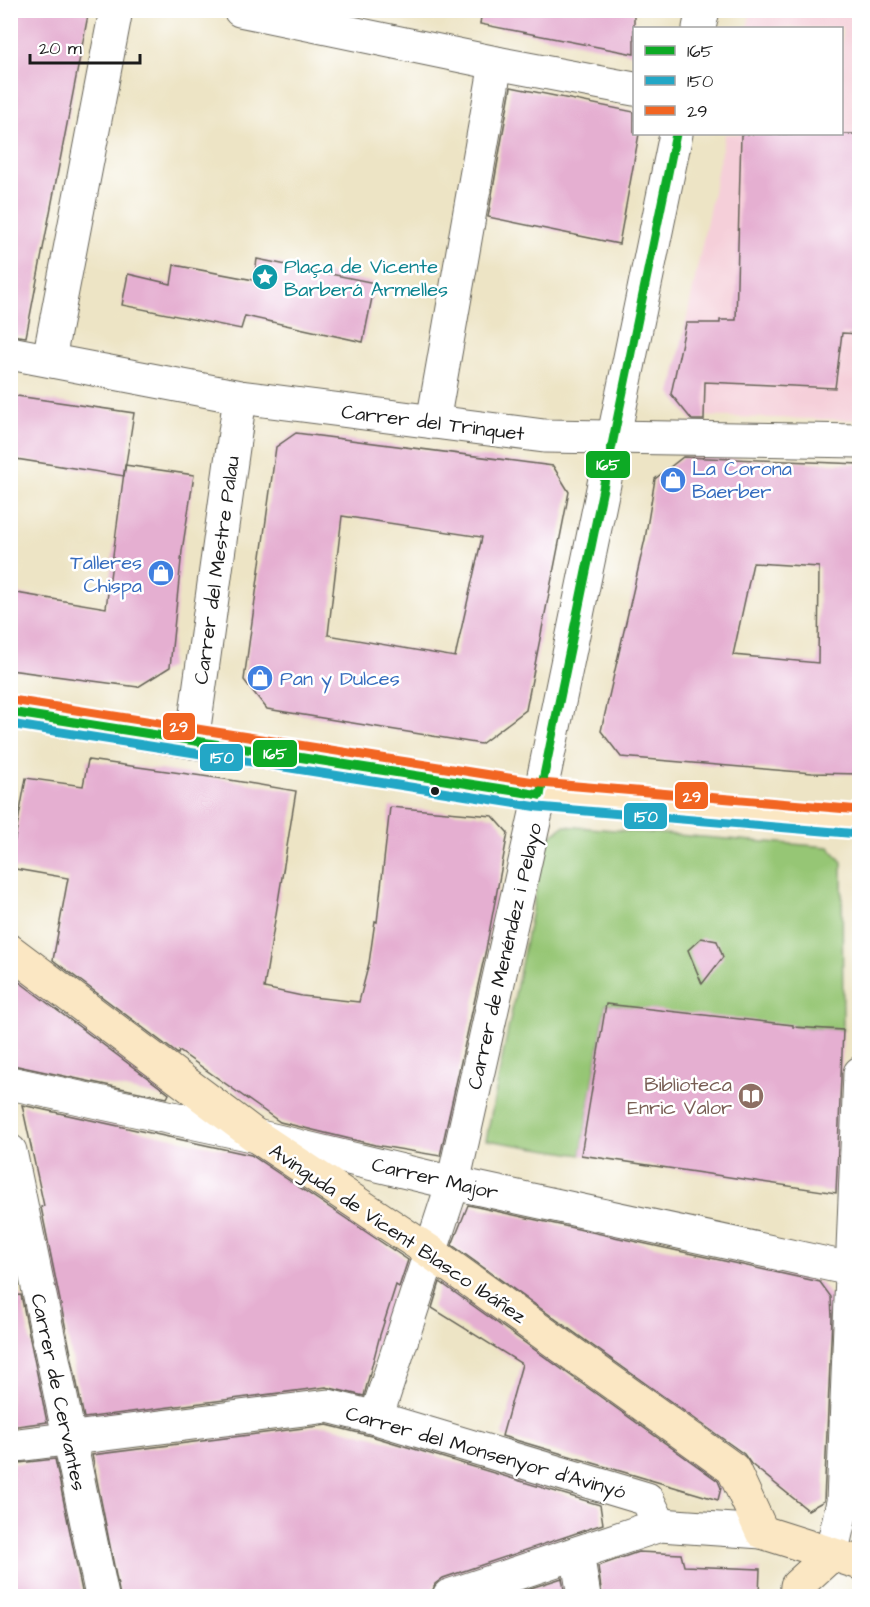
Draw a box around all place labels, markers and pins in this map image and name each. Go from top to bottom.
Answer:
place label: Plaça de Vicente Barberá Armelles [284,253,448,304]
place icon: Plaça de Vicente Barberá Armelles [250,262,280,292]
place label: La Corona Baerber [692,455,792,506]
shop icon: La Corona Baerber [658,465,688,495]
place label: Talleres Chispa [70,549,142,600]
shop icon: Talleres Chispa [146,558,176,588]
shop icon: Pan y Dulces [245,663,275,693]
place label: Pan y Dulces [280,665,400,694]
unlabelled marker [429,785,441,797]
place label: Biblioteca Enric Valor [627,1071,732,1122]
library icon: Biblioteca Enric Valor [736,1081,766,1111]

